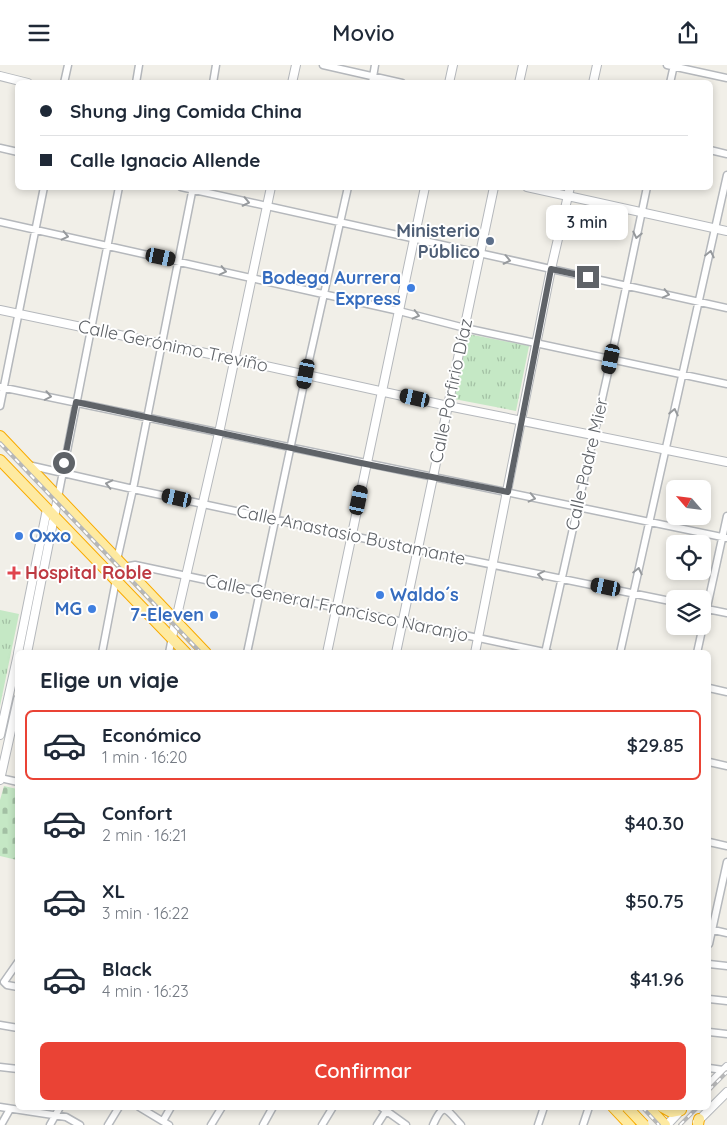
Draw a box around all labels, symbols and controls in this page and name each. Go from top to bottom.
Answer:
icon: menu [25,19,53,47]
text: Movio [332,19,395,47]
icon: share [674,19,702,47]
text: Shung Jing Comida China [70,99,302,123]
text: Calle Ignacio Allende [70,148,260,172]
one-way arrow [241,196,250,206]
callout: 3 min [547,205,629,239]
text: 3 min [567,212,607,232]
place label: Ministerio Público [396,219,480,263]
one-way arrow [60,230,69,241]
one-way arrow [632,231,642,240]
marker: Ministerio Público [484,235,496,247]
car [144,247,177,267]
one-way arrow [704,249,715,258]
one-way arrow [503,254,511,265]
one-way arrow [219,265,228,276]
place label: Bodega Aurrera Express [262,266,401,310]
route end [577,266,599,288]
marker: Bodega Aurrera Express [405,282,417,294]
one-way arrow [661,288,670,299]
one-way arrow [411,309,420,320]
street label: Calle Gerónimo Treviño [76,314,270,377]
street label: Calle Porfirio Díaz [424,316,477,465]
car [600,343,621,375]
car [295,358,316,390]
car [398,387,431,409]
one-way arrow [43,391,52,401]
street label: Calle Padre Mier [560,395,613,533]
one-way arrow [669,408,679,417]
route start [53,452,75,474]
one-way arrow [104,479,113,490]
north arrow [666,480,711,525]
map controls [666,480,711,635]
car [348,484,369,516]
car [160,487,193,509]
one-way arrow [528,492,537,503]
street label: Calle Anastasio Bustamante [234,499,468,570]
place label: Oxxo [29,524,71,547]
marker: Oxxo [13,530,25,542]
button: locate [666,535,711,580]
place label: Hospital Roble [25,561,152,584]
marker: Hospital Roble [7,566,21,580]
one-way arrow [632,566,643,575]
street label: Calle General Francisco Naranjo [203,568,471,647]
one-way arrow [537,570,546,581]
car [589,577,622,597]
place label: Waldo´s [390,583,459,606]
marker: Waldo´s [374,589,386,601]
button: layers [666,590,711,635]
place label: MG [55,597,82,620]
marker: MG [86,603,98,615]
place label: 7-Eleven [130,603,204,626]
marker: 7-Eleven [208,609,220,621]
text: Elige un viaje [40,666,179,694]
icon: car [42,723,87,768]
text: Económico [102,723,201,747]
text: $29.85 [627,733,684,757]
text: 1 min · 16:20 [102,747,187,767]
icon: car [42,801,87,846]
text: Confort [102,801,173,825]
text: $40.30 [625,811,684,835]
text: 2 min · 16:21 [102,825,187,845]
icon: car [42,879,87,924]
text: XL [102,879,125,903]
text: $50.75 [625,889,684,913]
text: 3 min · 16:22 [102,903,189,923]
icon: car [42,957,87,1002]
text: Black [102,957,152,981]
text: $41.96 [630,967,684,991]
text: 4 min · 16:23 [102,981,189,1001]
button: Confirmar [40,1042,686,1100]

